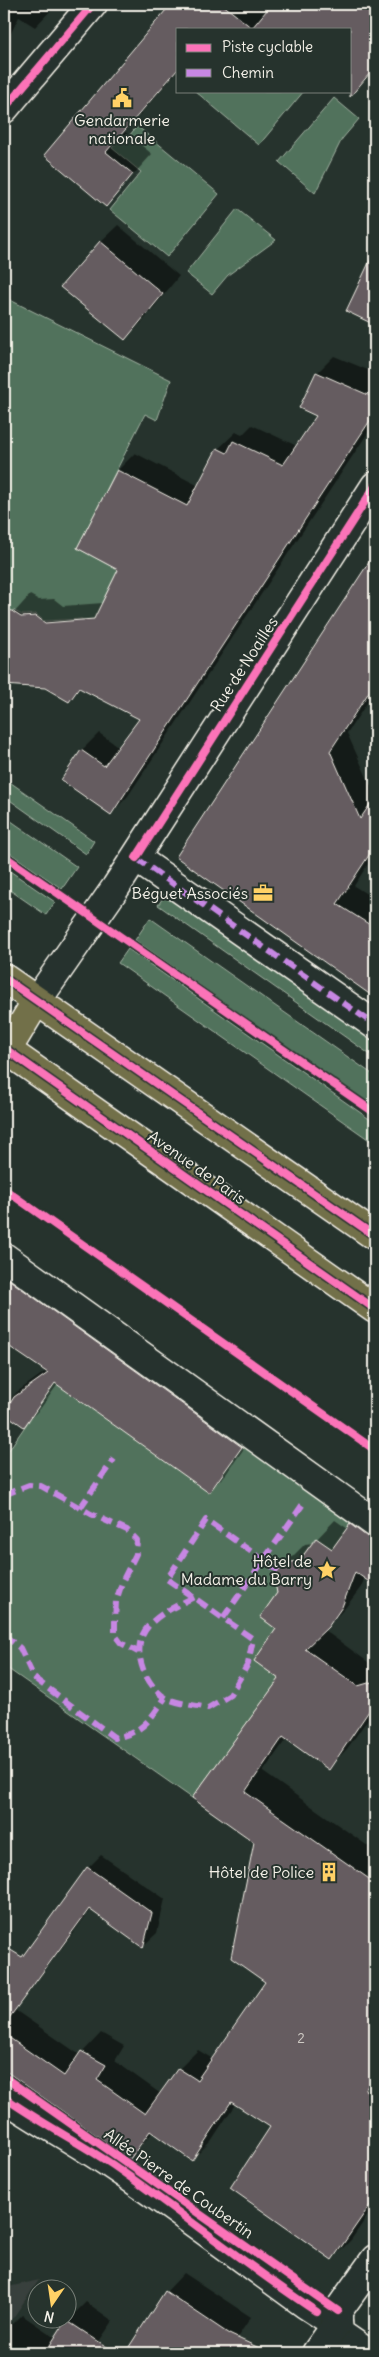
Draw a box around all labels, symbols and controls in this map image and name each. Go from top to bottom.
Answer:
legend [176,28,352,92]
text: Piste cyclable [222,37,313,56]
text: Chemin [222,63,274,82]
public building icon: Gendarmerie nationale [111,87,133,109]
place label: Gendarmerie nationale [74,110,170,148]
street label: Rue de Noailles [206,613,282,715]
office icon: Béguet Associés [252,882,274,904]
place label: Béguet Associés [131,883,248,903]
street label: Avenue de Paris [144,1126,250,1208]
place label: Hôtel de Madame du Barry [181,1551,312,1589]
place icon: Hôtel de Madame du Barry [316,1559,338,1581]
building icon: Hôtel de Police [318,1861,340,1883]
place label: Hôtel de Police [209,1862,314,1882]
house number: 2 [297,2029,305,2047]
street label: Allée Pierre de Coubertin [100,2124,258,2242]
north arrow [28,2280,78,2330]
text: N [42,2307,56,2327]

